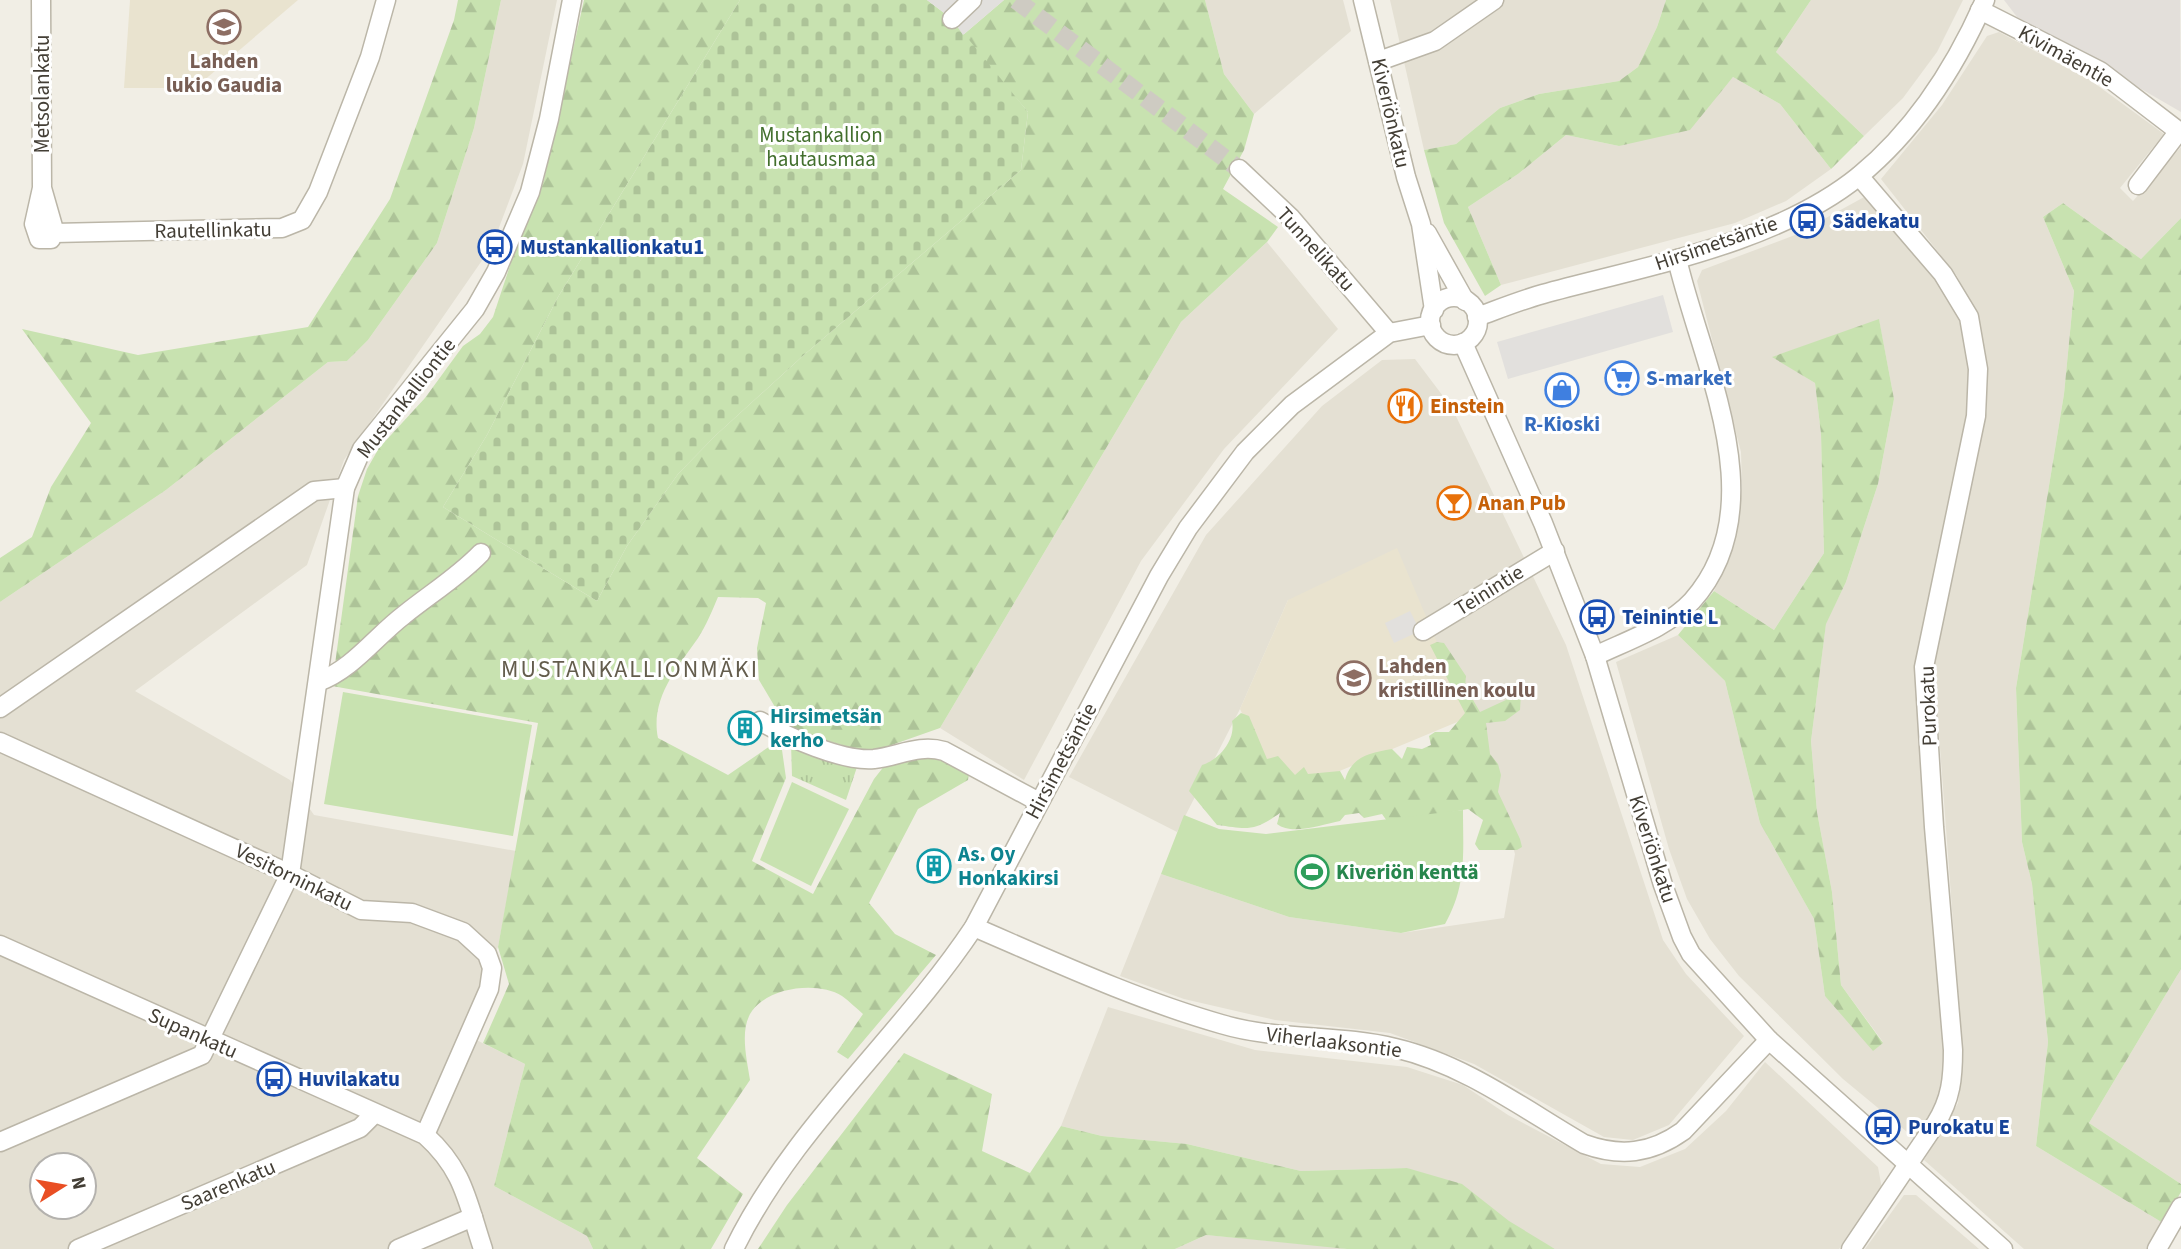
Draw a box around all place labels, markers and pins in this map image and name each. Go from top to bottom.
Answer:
school or university icon: Lahden lukio Gaudia [205,8,243,46]
place label: Lahden lukio Gaudia [166,46,282,100]
bus stop icon: Sädekatu [1788,202,1826,240]
place label: Sädekatu [1832,206,1920,236]
bus stop icon: Mustankallionkatu1 [476,228,514,266]
place label: Mustankallionkatu1 [520,232,704,262]
supermarket icon: S-market [1603,359,1641,397]
place label: S-market [1646,363,1732,393]
shop icon: R-Kioski [1543,371,1581,409]
restaurant icon: Einstein [1386,387,1424,425]
place label: Einstein [1430,391,1505,421]
place label: R-Kioski [1524,409,1600,439]
bar icon: Anan Pub [1435,484,1473,522]
place label: Anan Pub [1477,488,1566,518]
bus stop icon: Teinintie L [1578,598,1616,636]
place label: Teinintie L [1622,602,1718,632]
place label: Lahden kristillinen koulu [1378,651,1536,705]
school or university icon: Lahden kristillinen koulu [1335,659,1373,697]
place label: Hirsimetsän kerho [770,701,882,755]
building icon: Hirsimetsän kerho [726,709,764,747]
place label: As. Oy Honkakirsi [957,839,1059,893]
building icon: As. Oy Honkakirsi [915,847,953,885]
sports icon: Kiveriön kenttä [1293,853,1331,891]
place label: Kiveriön kenttä [1336,857,1479,887]
bus stop icon: Huvilakatu [255,1060,293,1098]
place label: Huvilakatu [298,1064,400,1094]
bus stop icon: Purokatu E [1864,1108,1902,1146]
place label: Purokatu E [1908,1112,2010,1142]

